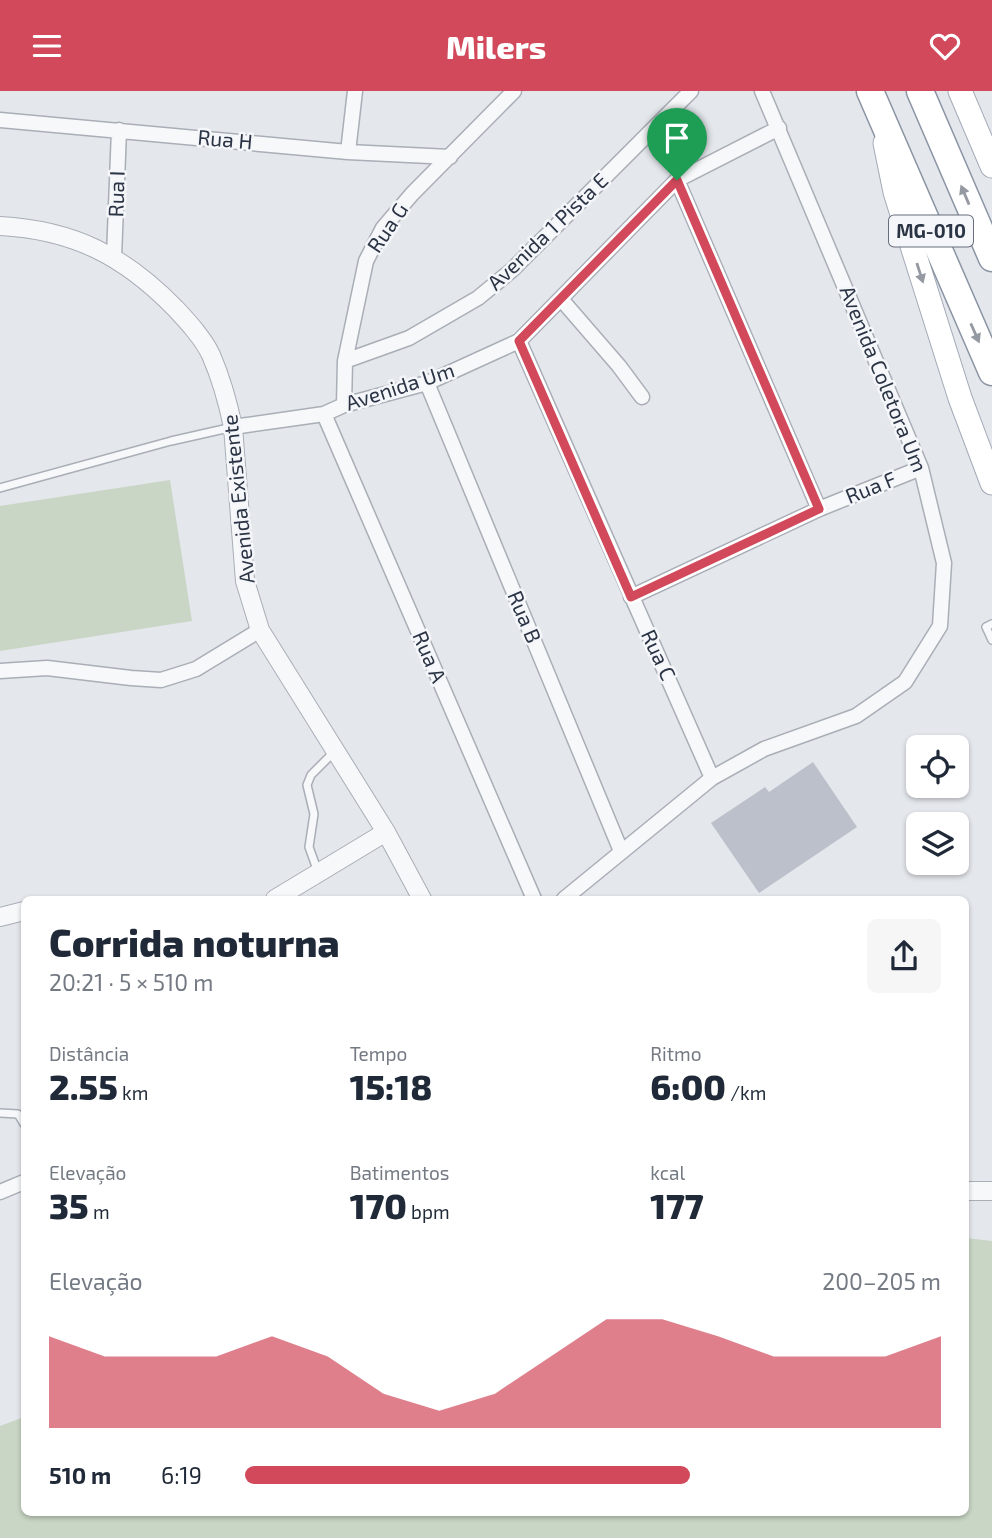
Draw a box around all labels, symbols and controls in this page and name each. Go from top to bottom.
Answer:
icon: menu [28,27,66,65]
text: Milers [446,27,546,65]
icon: heart [926,27,964,65]
pin [647,108,707,180]
icon: arrive [658,119,696,157]
street label: Rua H [197,124,254,153]
street label: Avenida 1 Pista E [481,167,612,295]
street label: Rua I [102,170,129,218]
one-way arrow [959,185,971,205]
street label: Rua G [361,198,412,257]
road number: MG-010 [889,215,973,247]
one-way arrow [916,263,926,284]
street label: Avenida Coletora Um [836,282,933,475]
one-way arrow [970,323,981,344]
street label: Avenida Um [342,356,457,415]
street label: Avenida Existente [216,413,259,585]
street label: Rua F [841,465,899,508]
street label: Rua B [503,587,547,646]
street label: Rua C [637,625,682,684]
street label: Rua A [408,627,452,686]
map controls [906,735,969,875]
button: locate [906,735,969,798]
button: layers [906,812,969,875]
text: Corrida noturna [49,919,340,965]
button: share [867,919,941,993]
text: 20:21 · 5 × 510 m [49,968,213,996]
text: Distância [49,1042,129,1065]
text: Tempo [350,1042,407,1065]
text: Ritmo [650,1042,701,1065]
text: 2.55 [49,1065,118,1107]
text: 15:18 [350,1065,432,1107]
text: 6:00 [650,1065,726,1107]
text: km [118,1081,148,1104]
text: /km [726,1081,766,1104]
text: Elevação [49,1161,126,1184]
text: Batimentos [350,1161,449,1184]
text: kcal [650,1161,685,1184]
text: 35 [49,1184,89,1226]
text: 170 [350,1184,407,1226]
text: 177 [650,1184,704,1226]
text: m [89,1200,110,1223]
text: bpm [407,1200,450,1223]
text: Elevação [49,1267,143,1295]
text: 200–205 m [822,1267,941,1295]
text: 510 m [49,1461,111,1489]
text: 6:19 [161,1461,202,1489]

